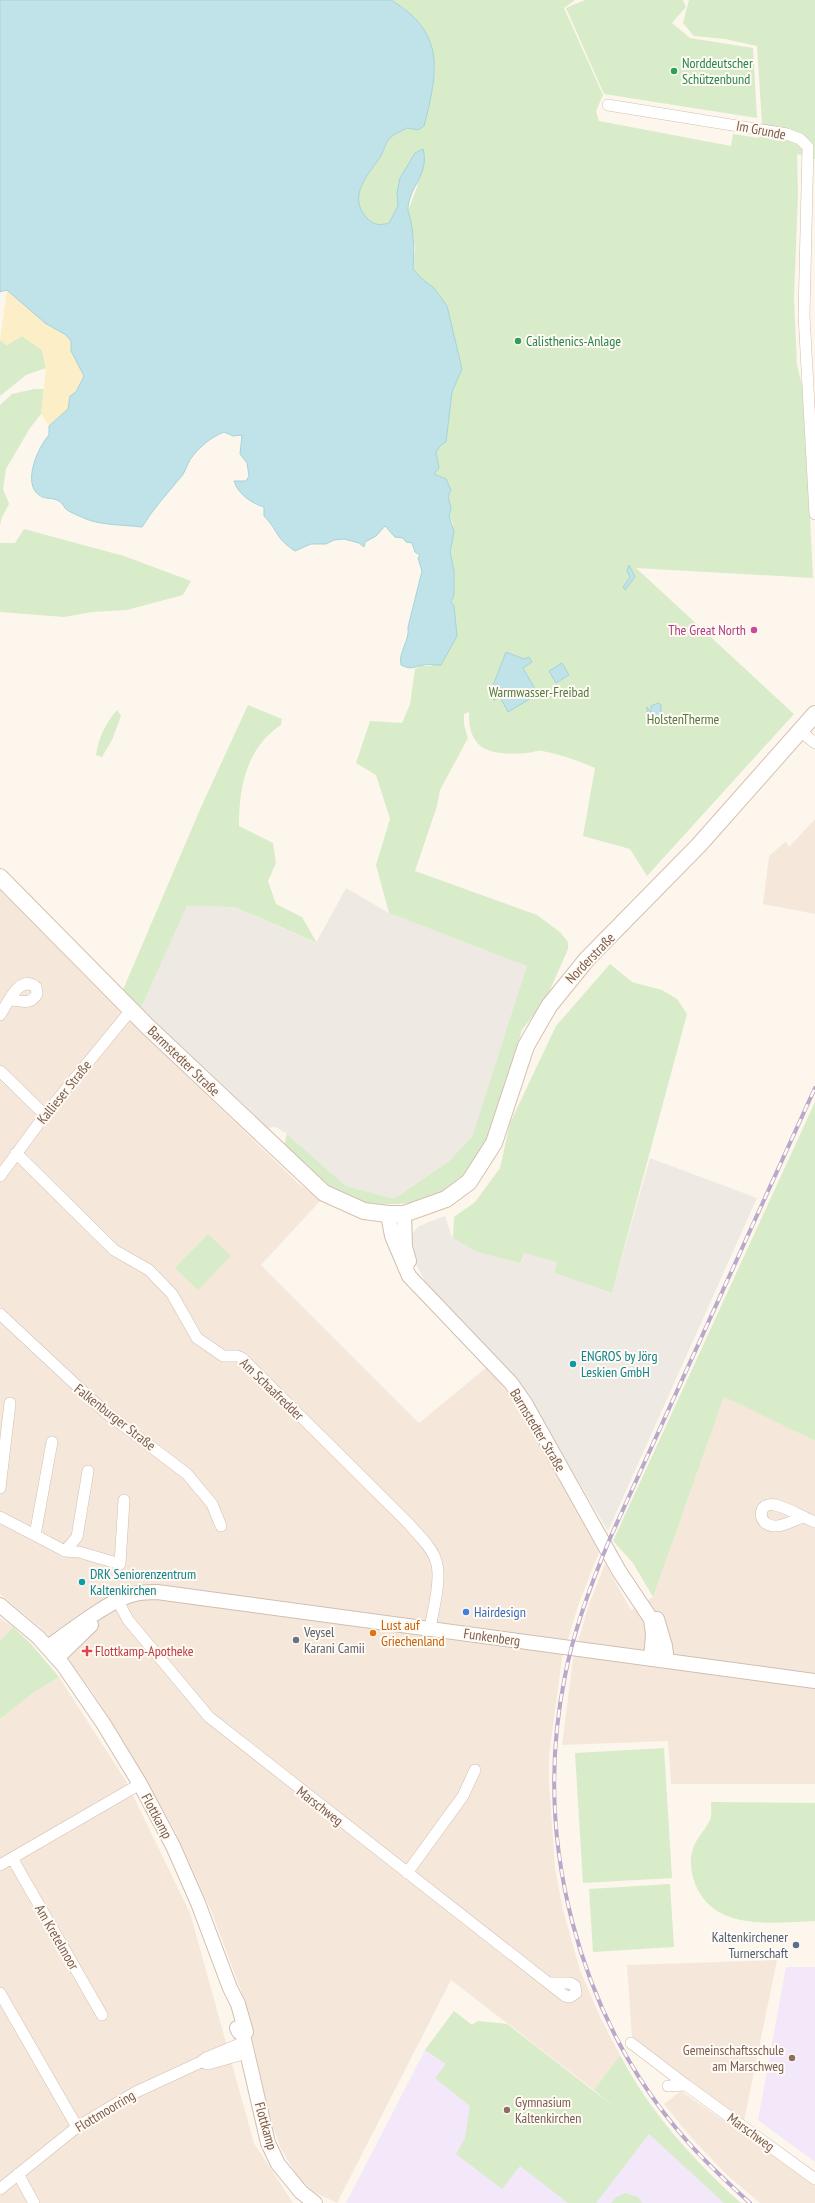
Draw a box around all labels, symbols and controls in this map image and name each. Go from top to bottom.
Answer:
place label: Norddeutscher Schützenbund [682,54,753,88]
marker: Norddeutscher Schützenbund [669,66,679,76]
street label: Im Grunde [735,116,788,144]
place label: Calisthenics-Anlage [526,332,621,350]
marker: Calisthenics-Anlage [513,336,523,346]
place label: The Great North [668,621,746,639]
marker: The Great North [749,625,759,635]
park label: Warmwasser-Freibad [489,683,589,701]
park label: HolstenTherme [647,710,720,728]
street label: Norderstraße [561,929,619,987]
street label: Barmstedter Straße [144,1022,224,1100]
street label: Kallieser Straße [33,1056,95,1127]
place label: ENGROS by Jörg Leskien GmbH [581,1347,657,1381]
street label: Am Schaafredder [236,1354,308,1424]
marker: ENGROS by Jörg Leskien GmbH [568,1359,578,1369]
street label: Falkenburger Straße [71,1380,159,1455]
street label: Barmstedter Straße [506,1385,570,1475]
place label: DRK Seniorenzentrum Kaltenkirchen [90,1565,196,1599]
marker: DRK Seniorenzentrum Kaltenkirchen [77,1577,87,1587]
place label: Hairdesign [474,1603,526,1621]
marker: Hairdesign [461,1607,471,1617]
place label: Lust auf Griechenland [381,1616,445,1650]
place label: Veysel Karani Camii [303,1623,365,1657]
street label: Funkenberg [463,1624,521,1650]
marker: Lust auf Griechenland [368,1628,378,1638]
marker: Veysel Karani Camii [291,1635,301,1645]
place label: Flottkamp-Apotheke [95,1642,194,1660]
marker: Flottkamp-Apotheke [82,1646,92,1656]
street label: Marschweg [293,1782,347,1830]
street label: Flottkamp [138,1790,176,1842]
street label: Am Kretelmoor [31,1901,83,1973]
place label: Kaltenkirchener Turnerschaft [712,1928,788,1962]
marker: Kaltenkirchener Turnerschaft [791,1940,801,1950]
place label: Gemeinschaftsschule am Marschweg [683,2041,784,2075]
marker: Gemeinschaftsschule am Marschweg [787,2053,797,2063]
street label: Flottmoorring [72,2086,138,2136]
place label: Gymnasium Kaltenkirchen [515,2093,582,2127]
street label: Flottkamp [251,2100,281,2152]
marker: Gymnasium Kaltenkirchen [502,2105,512,2115]
street label: Marschweg [724,2109,778,2155]

